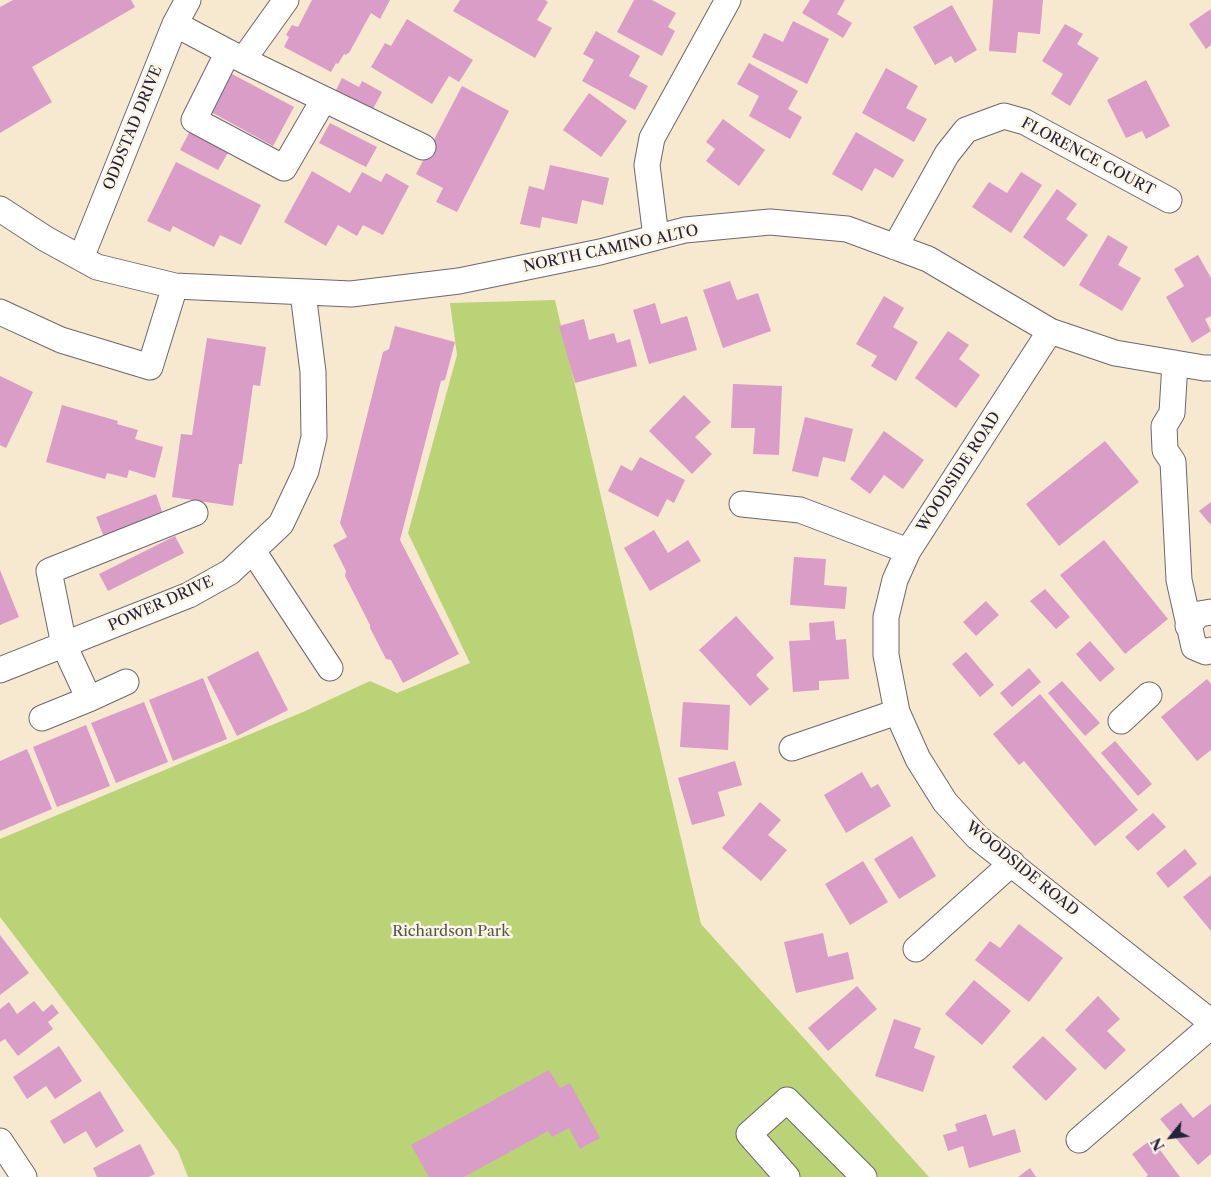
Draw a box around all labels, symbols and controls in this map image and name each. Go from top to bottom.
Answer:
street label: ODDSTAD DRIVE [100,63,166,193]
street label: FLORENCE COURT [1018,114,1158,200]
street label: NORTH CAMINO ALTO [522,222,700,276]
street label: WOODSIDE ROAD [913,408,1005,536]
street label: POWER DRIVE [106,573,216,635]
street label: WOODSIDE ROAD [962,818,1082,920]
park label: Richardson Park [392,923,510,941]
north arrow [1146,1112,1196,1162]
text: N [1147,1135,1169,1154]

